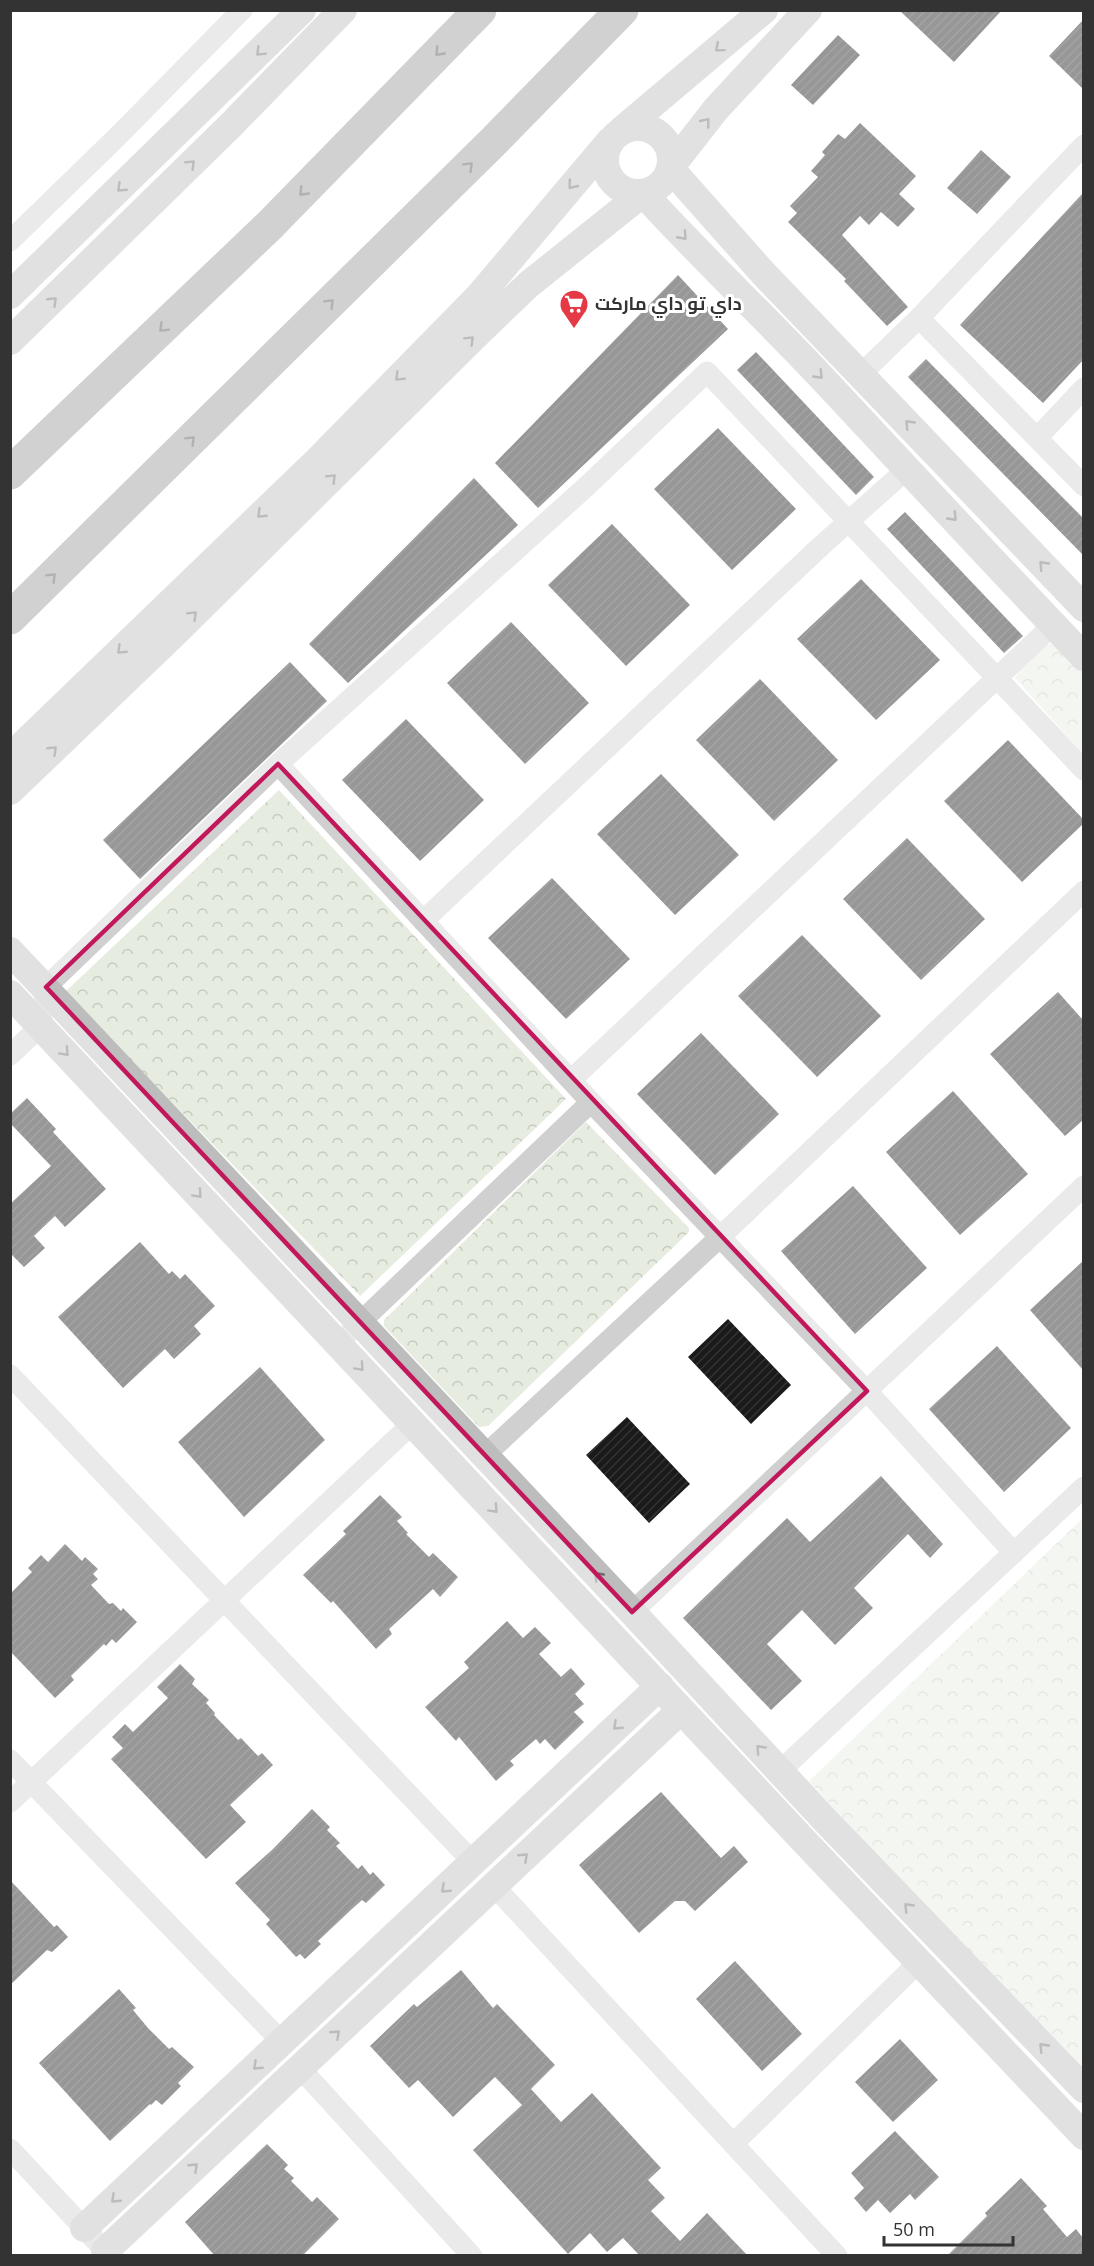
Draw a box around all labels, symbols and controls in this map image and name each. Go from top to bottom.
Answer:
one-way arrow [715,41,726,52]
one-way arrow [257,45,267,56]
one-way arrow [436,45,447,56]
one-way arrow [699,118,710,129]
one-way arrow [184,160,195,171]
one-way arrow [461,163,472,174]
one-way arrow [569,179,580,190]
one-way arrow [117,181,127,192]
one-way arrow [299,185,310,195]
one-way arrow [675,229,686,240]
supermarket icon: داي تو داي ماركت [558,288,590,330]
place label: داي تو داي ماركت [595,291,742,318]
one-way arrow [45,297,56,308]
one-way arrow [322,300,333,311]
one-way arrow [159,320,170,331]
one-way arrow [463,337,474,348]
one-way arrow [396,369,407,380]
one-way arrow [812,369,823,379]
one-way arrow [905,420,916,430]
one-way arrow [184,437,195,447]
one-way arrow [324,474,335,485]
one-way arrow [258,507,269,518]
one-way arrow [945,510,956,521]
one-way arrow [1039,562,1050,572]
one-way arrow [46,573,56,584]
one-way arrow [186,611,197,622]
one-way arrow [118,643,128,654]
one-way arrow [46,746,56,757]
one-way arrow [58,1045,69,1056]
one-way arrow [191,1187,202,1198]
one-way arrow [353,1360,364,1371]
one-way arrow [487,1503,498,1513]
one-way arrow [594,1572,605,1583]
one-way arrow [614,1719,624,1730]
one-way arrow [756,1745,767,1756]
one-way arrow [517,1854,528,1865]
one-way arrow [441,1882,451,1893]
one-way arrow [904,1903,915,1914]
one-way arrow [329,2030,340,2041]
one-way arrow [1039,2044,1050,2054]
one-way arrow [253,2058,264,2069]
one-way arrow [186,2164,197,2175]
one-way arrow [111,2192,121,2203]
scale bar [884,2209,1013,2247]
text: 50 m [893,2217,935,2241]

